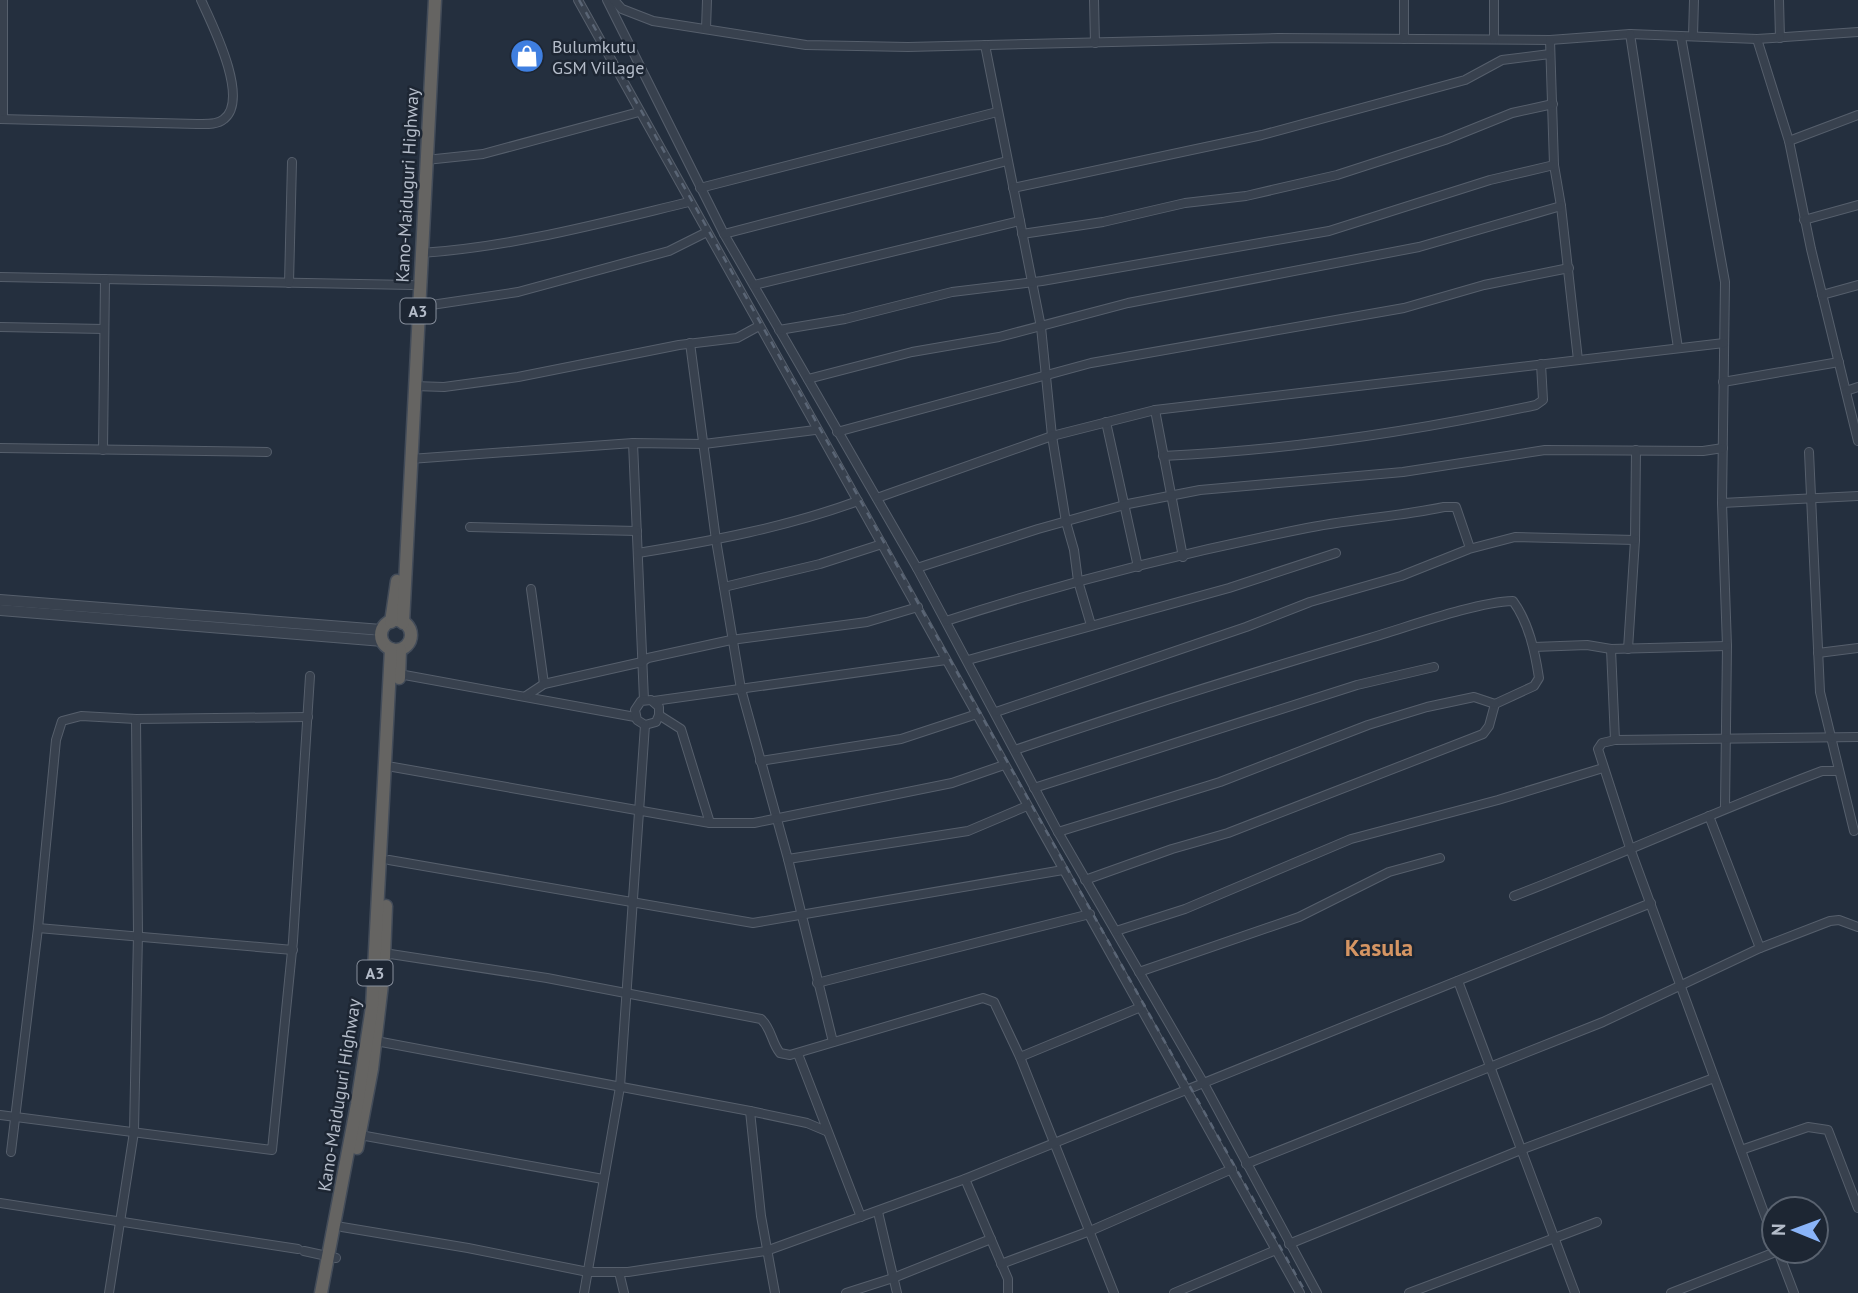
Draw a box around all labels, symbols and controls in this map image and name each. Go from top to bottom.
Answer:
place label: Bulumkutu GSM Village [552,35,644,79]
shop icon: Bulumkutu GSM Village [508,37,546,75]
street label: Kano-Maiduguri Highway [390,87,424,283]
road number: A3 [400,298,436,324]
district label: Kasula [1345,932,1413,963]
road number: A3 [358,960,392,986]
street label: Kano-Maiduguri Highway [312,996,366,1193]
north arrow [1760,1195,1830,1265]
text: N [1766,1223,1790,1236]

